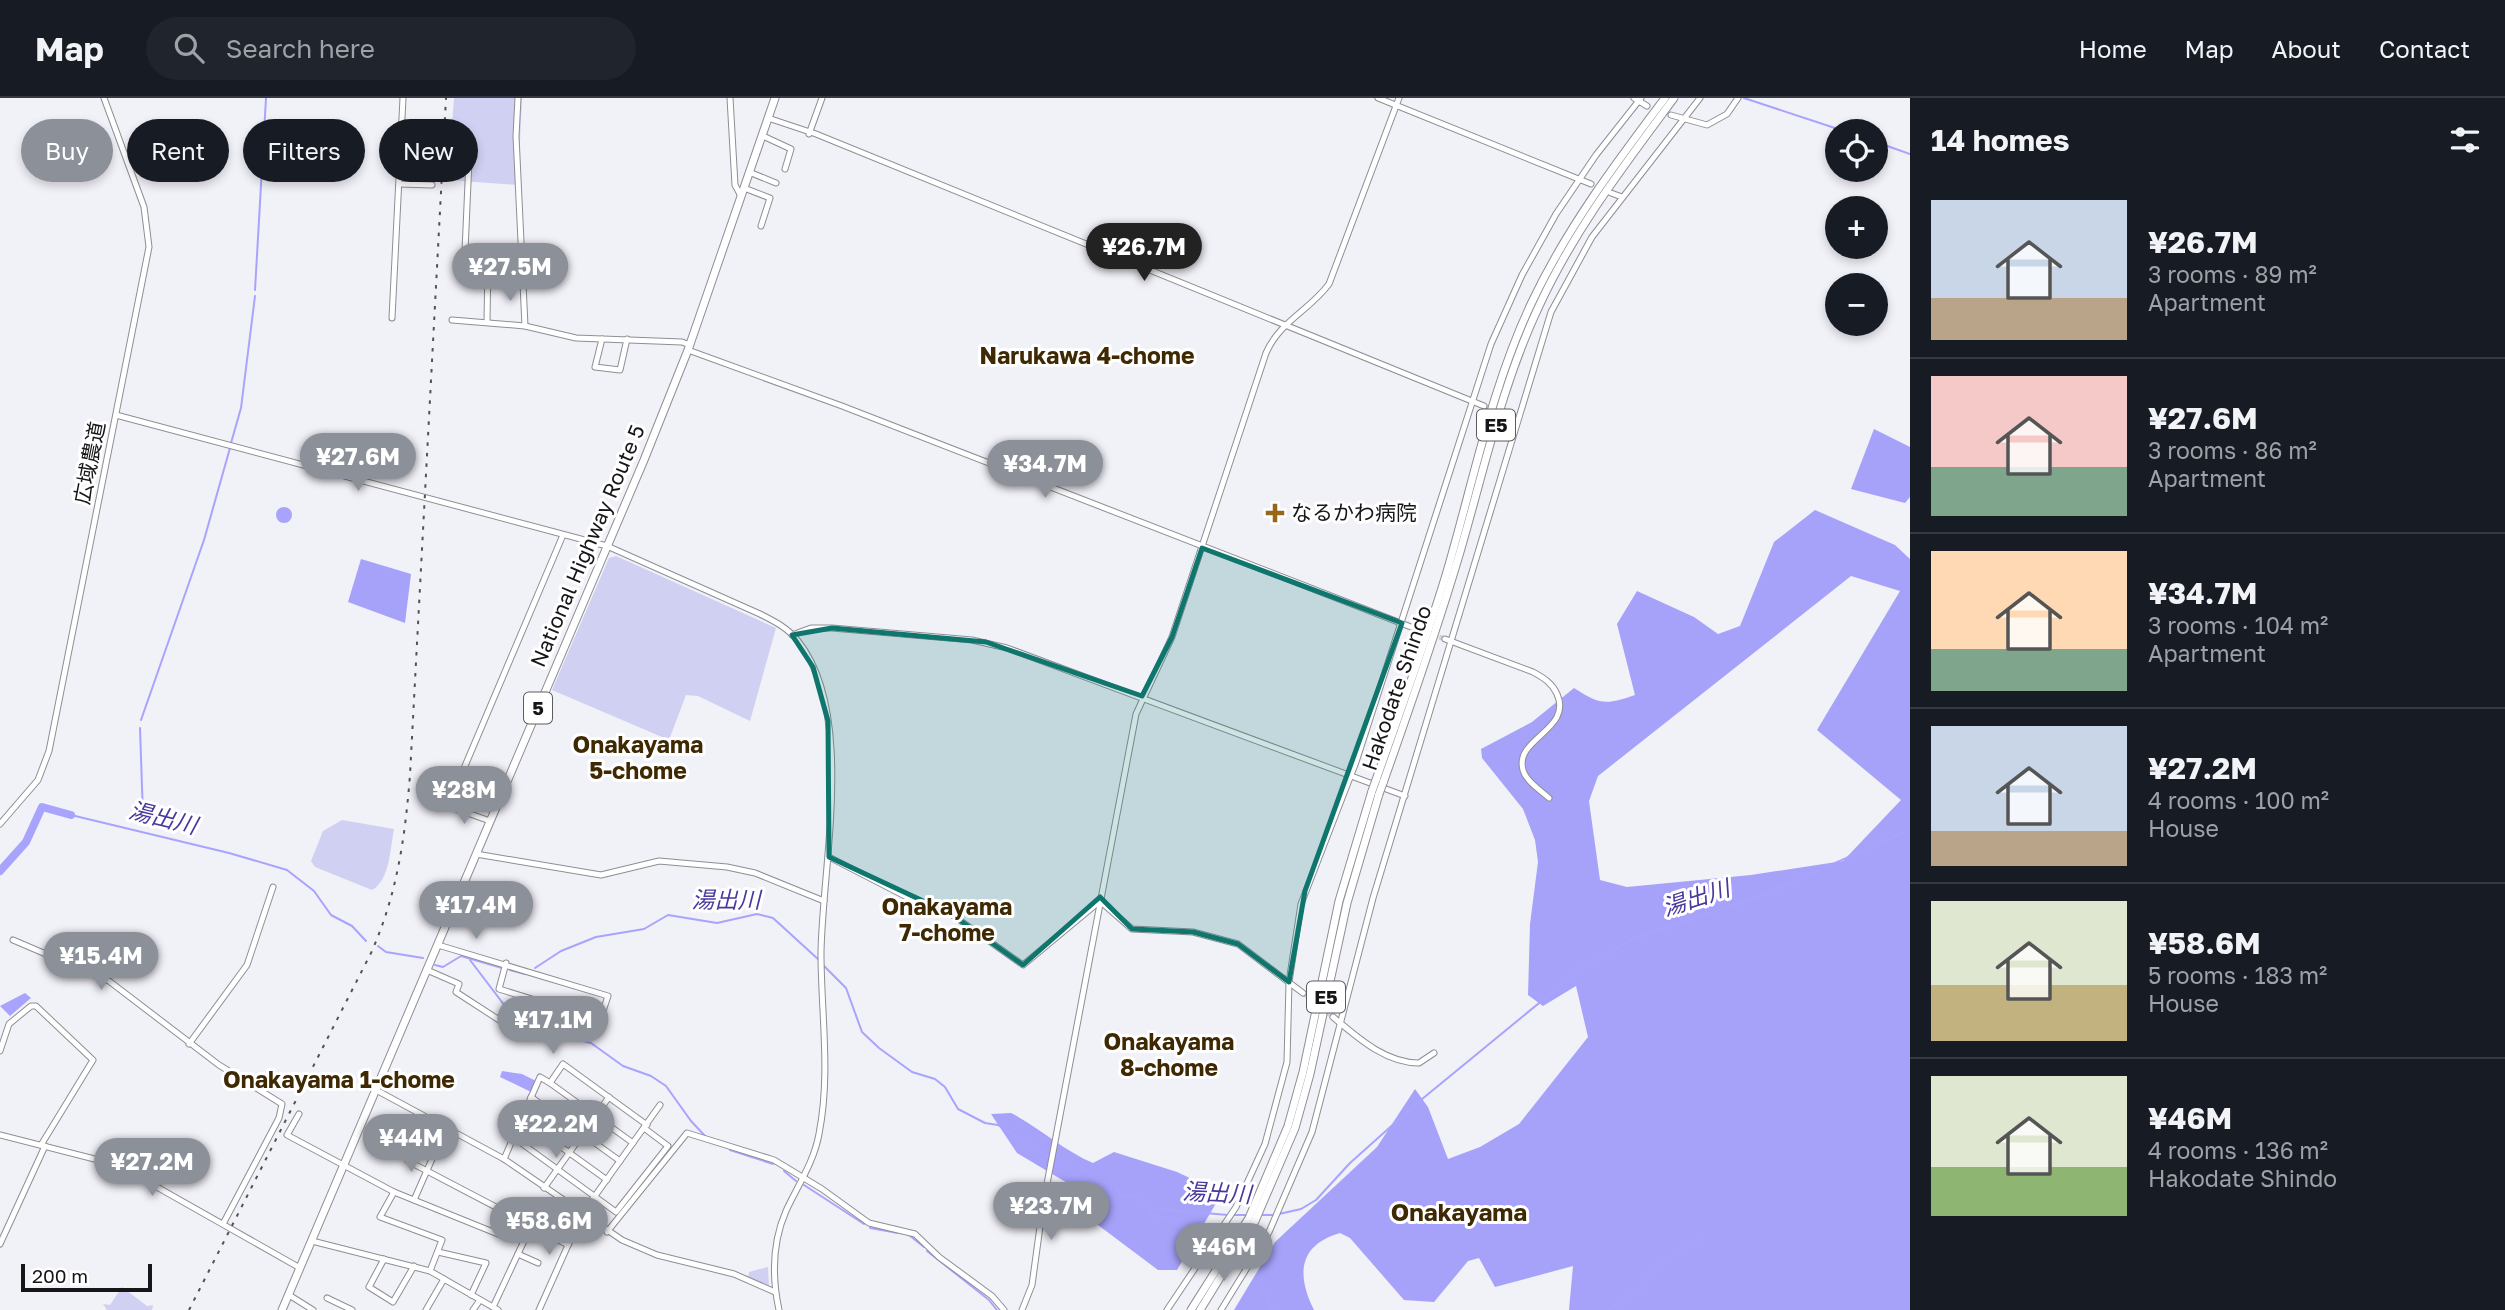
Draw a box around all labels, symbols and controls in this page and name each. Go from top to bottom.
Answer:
search box [146,17,636,80]
text: Map [35,29,104,68]
icon: search [170,29,208,67]
text: Search here [226,33,375,64]
text: Home [2079,34,2147,63]
text: Map [2185,34,2234,63]
text: About [2272,34,2341,63]
text: Contact [2379,34,2470,63]
chip: Buy [21,119,113,182]
chip: Rent [127,119,229,182]
chip: Filters [243,119,365,182]
chip: New [379,119,478,182]
map controls [1825,119,1888,336]
button: locate [1825,119,1888,182]
icon: filters [2446,121,2484,159]
text: 14 homes [1931,122,2070,158]
button: + [1825,196,1888,259]
pin: ¥26.7M [1087,223,1201,283]
text: ¥26.7M [2148,224,2258,260]
icon: home [1987,228,2071,312]
text: ¥26.7M [1102,232,1186,260]
pin: ¥27.5M [453,244,567,303]
text: ¥27.5M [468,252,552,280]
text: 3 rooms · 89 m² [2148,260,2317,288]
button: − [1825,273,1888,336]
text: Apartment [2148,288,2266,316]
district label: Narukawa 4-chome [979,341,1195,369]
text: ¥27.6M [2148,400,2258,436]
icon: home [1987,404,2071,488]
road number: E5 [1477,410,1515,440]
street label: 広域農道 [68,419,110,507]
street label: National Highway Route 5 [524,421,650,671]
pin: ¥27.6M [301,434,415,493]
text: 3 rooms · 86 m² [2148,436,2317,464]
pin: ¥34.7M [988,440,1102,500]
text: ¥27.6M [316,442,400,470]
text: ¥34.7M [1003,449,1087,477]
text: Apartment [2148,464,2266,492]
place label: なるかわ病院 [1291,499,1417,525]
marker: なるかわ病院 [1265,503,1285,523]
text: ¥34.7M [2148,575,2258,611]
icon: home [1987,579,2071,663]
street label: Hakodate Shindo [1356,602,1436,774]
text: 3 rooms · 104 m² [2148,611,2328,639]
text: Apartment [2148,639,2266,667]
road number: 5 [524,692,552,723]
district label: Onakayama 5-chome [573,730,703,784]
text: ¥27.2M [2148,750,2257,786]
icon: home [1987,754,2071,838]
pin: ¥28M [423,766,505,826]
text: ¥28M [432,775,496,803]
text: 4 rooms · 100 m² [2148,786,2329,814]
water label: 湯出川 [126,795,203,840]
text: House [2148,814,2219,842]
water label: 湯出川 [1659,872,1736,921]
pin: ¥17.4M [419,882,533,941]
water label: 湯出川 [692,885,764,913]
text: ¥17.4M [435,890,517,918]
district label: Onakayama 7-chome [882,892,1012,946]
text: ¥58.6M [2148,925,2261,961]
icon: home [1987,929,2071,1013]
pin: ¥15.4M [44,932,158,992]
text: ¥15.4M [59,941,143,969]
text: 5 rooms · 183 m² [2148,961,2327,989]
road number: E5 [1307,982,1345,1012]
text: House [2148,989,2219,1017]
pin: ¥17.1M [496,996,610,1056]
text: ¥17.1M [513,1005,593,1033]
district label: Onakayama 8-chome [1104,1027,1234,1081]
district label: Onakayama 1-chome [223,1065,455,1093]
pin: ¥22.2M [499,1100,613,1160]
text: ¥46M [2148,1100,2232,1136]
icon: home [1987,1104,2071,1188]
text: ¥22.2M [513,1109,599,1137]
pin: ¥44M [370,1114,452,1174]
text: ¥44M [379,1123,443,1151]
text: 4 rooms · 136 m² [2148,1136,2328,1164]
pin: ¥27.2M [95,1138,209,1198]
text: ¥27.2M [110,1147,194,1175]
text: Hakodate Shindo [2148,1164,2337,1192]
water label: 湯出川 [1182,1176,1255,1208]
pin: ¥23.7M [994,1182,1108,1242]
text: ¥23.7M [1009,1191,1093,1219]
district label: Onakayama [1391,1197,1527,1226]
pin: ¥58.6M [492,1198,606,1257]
text: ¥58.6M [506,1206,592,1234]
pin: ¥46M [1183,1224,1265,1283]
text: ¥46M [1192,1232,1256,1260]
scale bar [21,1261,152,1293]
text: 200 m [32,1264,88,1287]

